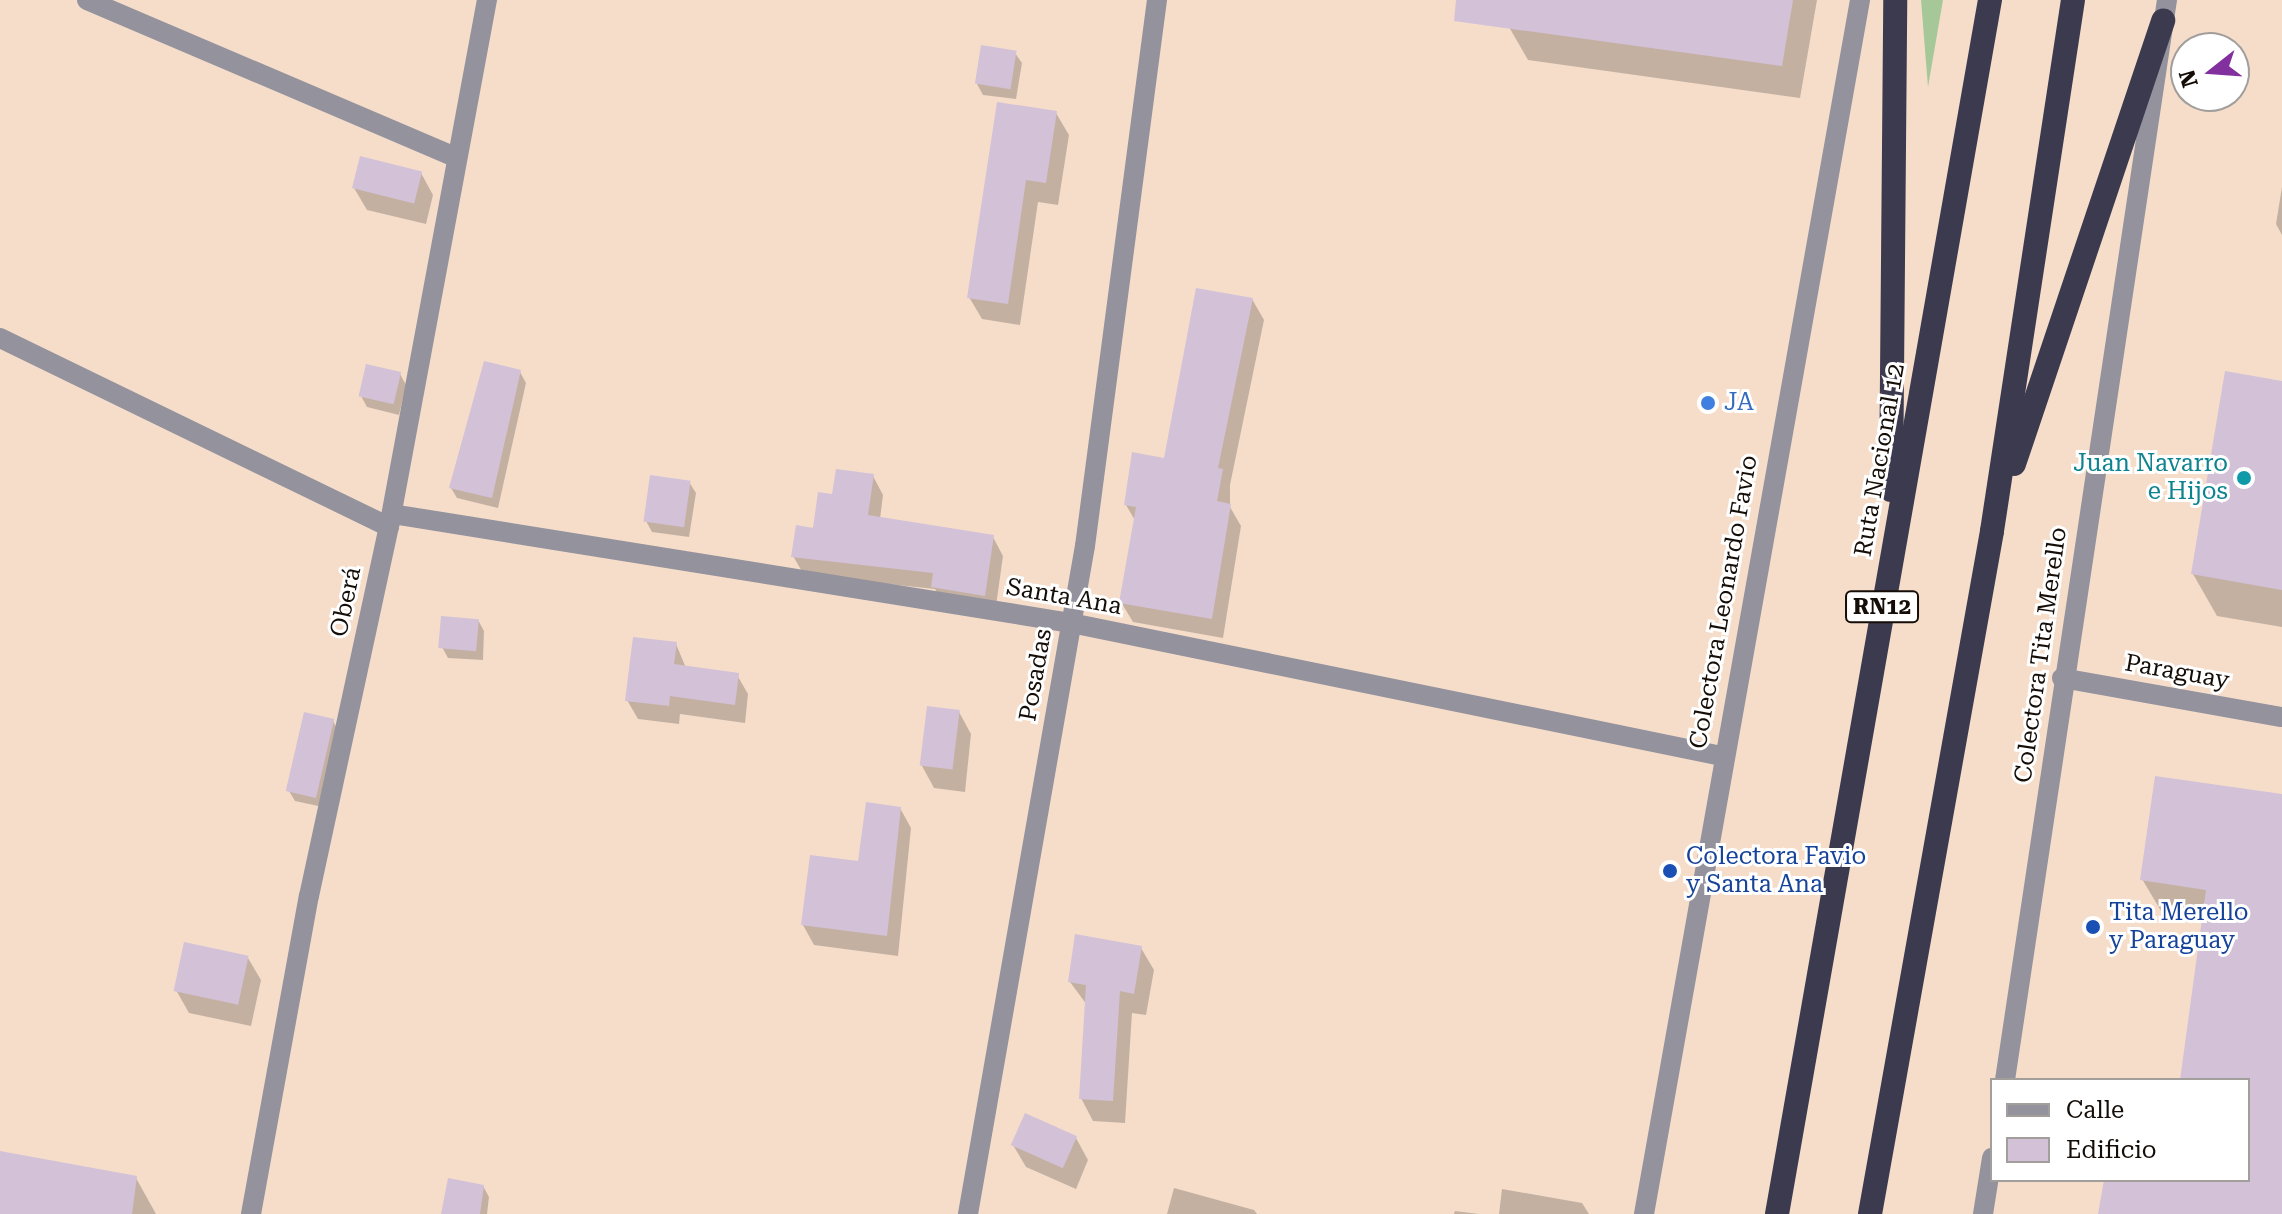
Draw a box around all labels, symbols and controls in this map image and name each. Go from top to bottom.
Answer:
north arrow [2170,32,2250,112]
text: N [2174,67,2203,90]
street label: Ruta Nacional 12 [1849,361,1911,559]
place label: JA [1724,389,1754,417]
marker: JA [1699,394,1717,412]
place label: Juan Navarro e Hijos [2073,450,2228,506]
street label: Colectora Leonardo Favio [1684,453,1764,751]
marker: Juan Navarro e Hijos [2235,469,2253,487]
street label: Colectora Tita Merello [2009,525,2073,785]
street label: Oberá [325,565,367,639]
street label: Santa Ana [1004,573,1124,621]
road number: RN12 [1844,589,1920,625]
street label: Posadas [1014,626,1058,724]
street label: Paraguay [2122,649,2232,695]
place label: Colectora Favio y Santa Ana [1686,843,1866,899]
marker: Colectora Favio y Santa Ana [1661,862,1679,880]
place label: Tita Merello y Paraguay [2109,899,2249,955]
marker: Tita Merello y Paraguay [2084,918,2102,936]
legend [1990,1078,2250,1182]
text: Calle [2066,1096,2124,1124]
text: Edificio [2066,1136,2157,1164]

